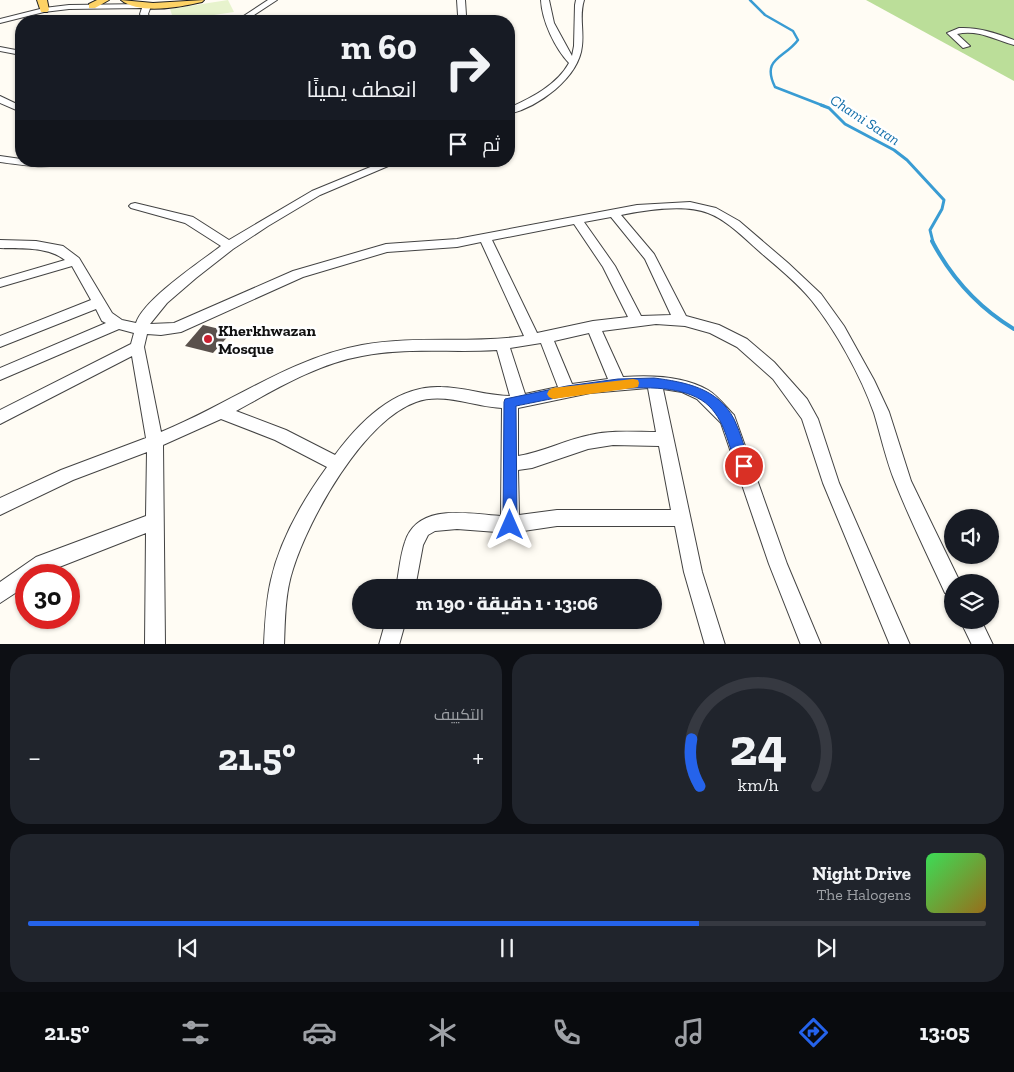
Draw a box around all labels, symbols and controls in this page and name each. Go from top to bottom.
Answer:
text: 60 m [341,26,417,68]
icon: right [435,35,500,100]
text: انعطف يمينًا [306,76,417,103]
water label: Chami Saran [827,91,903,149]
icon: arrive [444,130,472,158]
text: ثم [482,133,500,156]
place label: Kherkhwazan Mosque [218,321,317,358]
marker: Kherkhwazan Mosque [202,333,214,345]
pin [723,445,765,487]
icon: arrive [730,452,758,480]
position arrow [483,498,535,550]
map controls [944,509,999,629]
button: sound [944,509,999,564]
speed limit sign: 30 [15,564,80,629]
button: layers [944,574,999,629]
text: 13:06 · 1 دقيقة · 190 m [416,592,598,615]
text: التكييف [434,705,484,724]
text: 24 [729,716,787,778]
text: 21.5° [218,734,296,780]
text: − [28,741,41,774]
text: + [472,741,484,774]
text: km/h [738,774,778,796]
text: Night Drive [812,862,911,885]
text: The Halogens [816,885,911,904]
icon: previous [174,934,202,962]
icon: pause [493,934,521,962]
icon: next [812,934,840,962]
icon: filters [178,1015,213,1050]
icon: car [302,1015,337,1050]
icon: climate [425,1015,460,1050]
icon: phone [549,1015,584,1050]
icon: music [672,1015,707,1050]
icon: directions [796,1015,831,1050]
text: 21.5° [44,1019,90,1046]
text: 13:05 [919,1019,970,1046]

